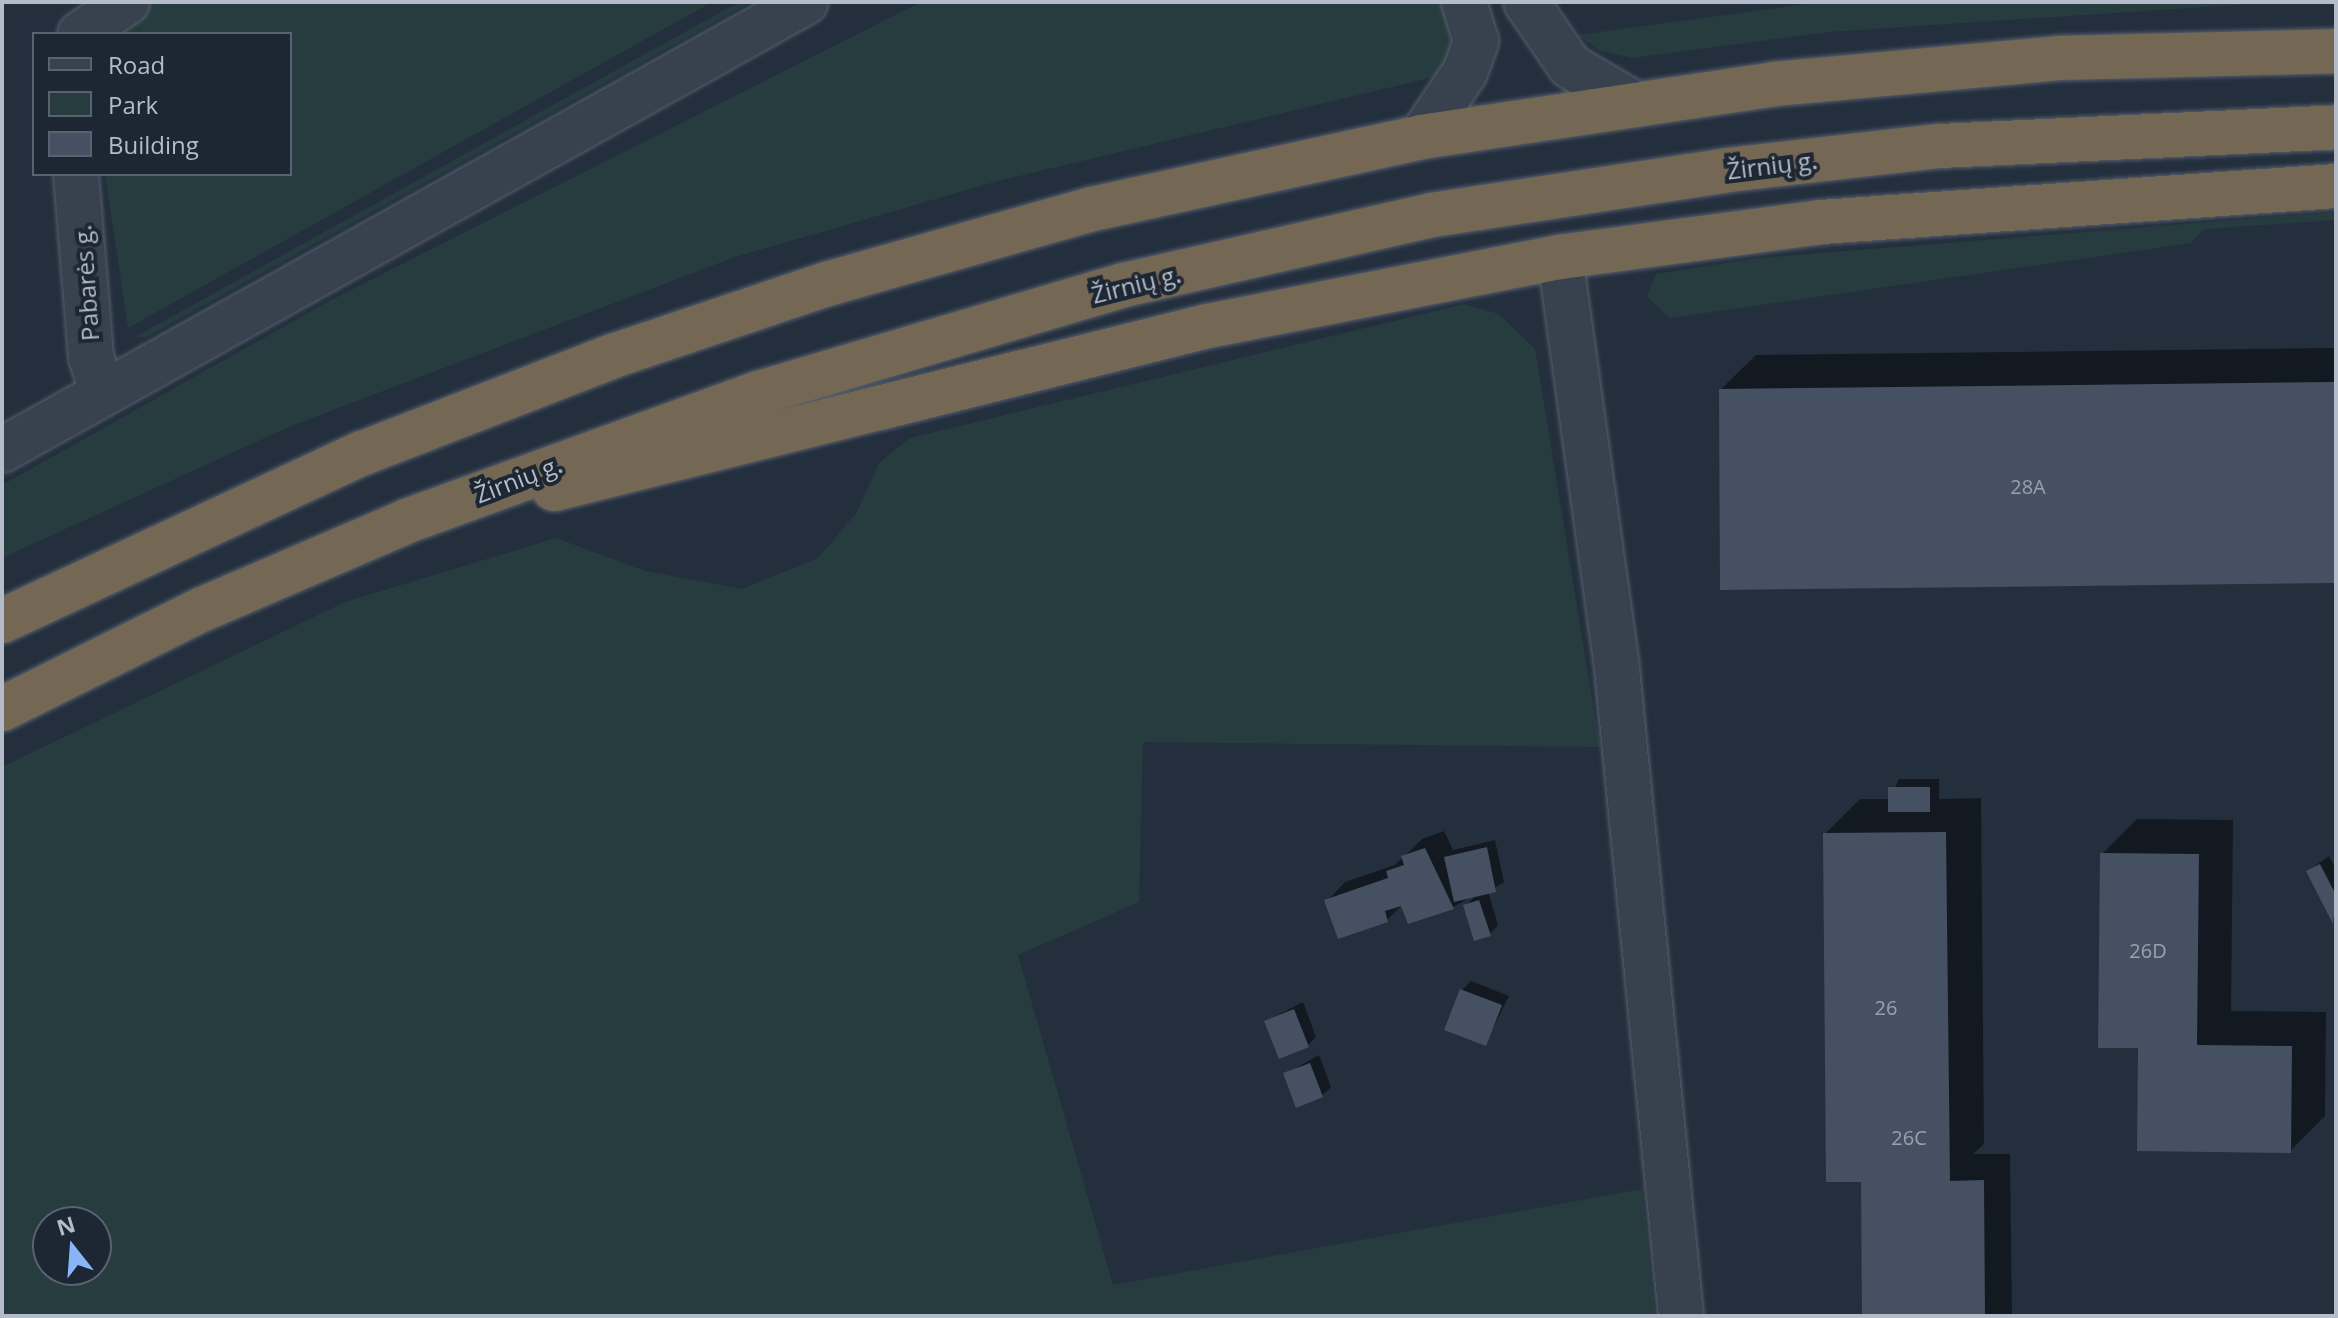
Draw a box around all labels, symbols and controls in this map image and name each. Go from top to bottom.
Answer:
legend [32,32,292,176]
text: Road [108,48,165,81]
text: Park [108,88,158,121]
text: Building [108,128,199,161]
street label: Žirnių g. [1725,145,1819,185]
street label: Pabarės g. [68,224,104,342]
street label: Žirnių g. [1089,259,1183,309]
street label: Žirnių g. [471,449,565,509]
house number: 28A [2010,474,2046,498]
house number: 26D [2129,938,2167,962]
house number: 26 [1875,995,1897,1019]
house number: 26C [1891,1125,1927,1149]
north arrow [32,1206,112,1286]
text: N [53,1208,79,1242]

